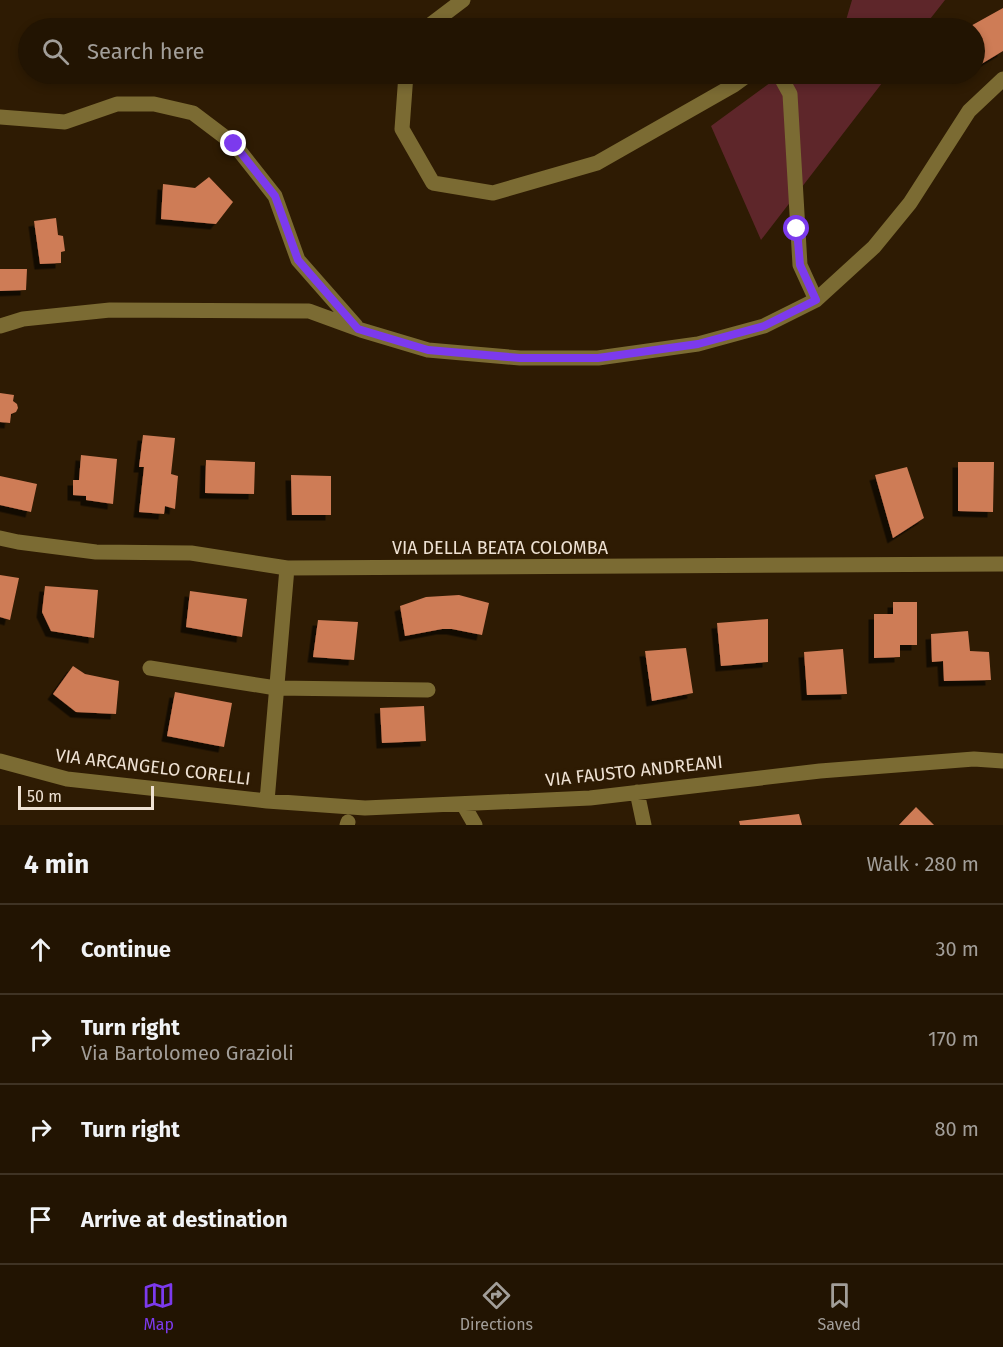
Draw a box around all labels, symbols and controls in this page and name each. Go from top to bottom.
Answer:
search box [18,18,985,84]
icon: search [39,35,72,68]
text: Search here [87,38,205,65]
route end [220,130,246,156]
route start [783,215,809,241]
street label: VIA DELLA BEATA COLOMBA [392,537,609,559]
street label: VIA ARCANGELO CORELLI [54,744,252,790]
street label: VIA FAUSTO ANDREANI [544,751,724,791]
scale bar [18,783,154,810]
text: 50 m [27,787,62,806]
text: 4 min [24,849,89,880]
text: Walk · 280 m [866,852,979,876]
icon: ahead [24,933,57,966]
text: Continue [81,936,171,963]
text: 30 m [935,937,979,961]
text: Turn right [81,1014,180,1041]
icon: right [24,1023,57,1056]
text: 170 m [928,1027,979,1051]
text: Via Bartolomeo Grazioli [81,1041,294,1065]
icon: right [24,1113,57,1146]
text: Turn right [81,1116,180,1143]
text: 80 m [934,1117,979,1141]
icon: arrive [24,1203,57,1236]
text: Arrive at destination [81,1206,288,1233]
tab: Map [142,1279,175,1334]
tab: Directions [460,1279,533,1334]
tab: Saved [817,1279,861,1334]

